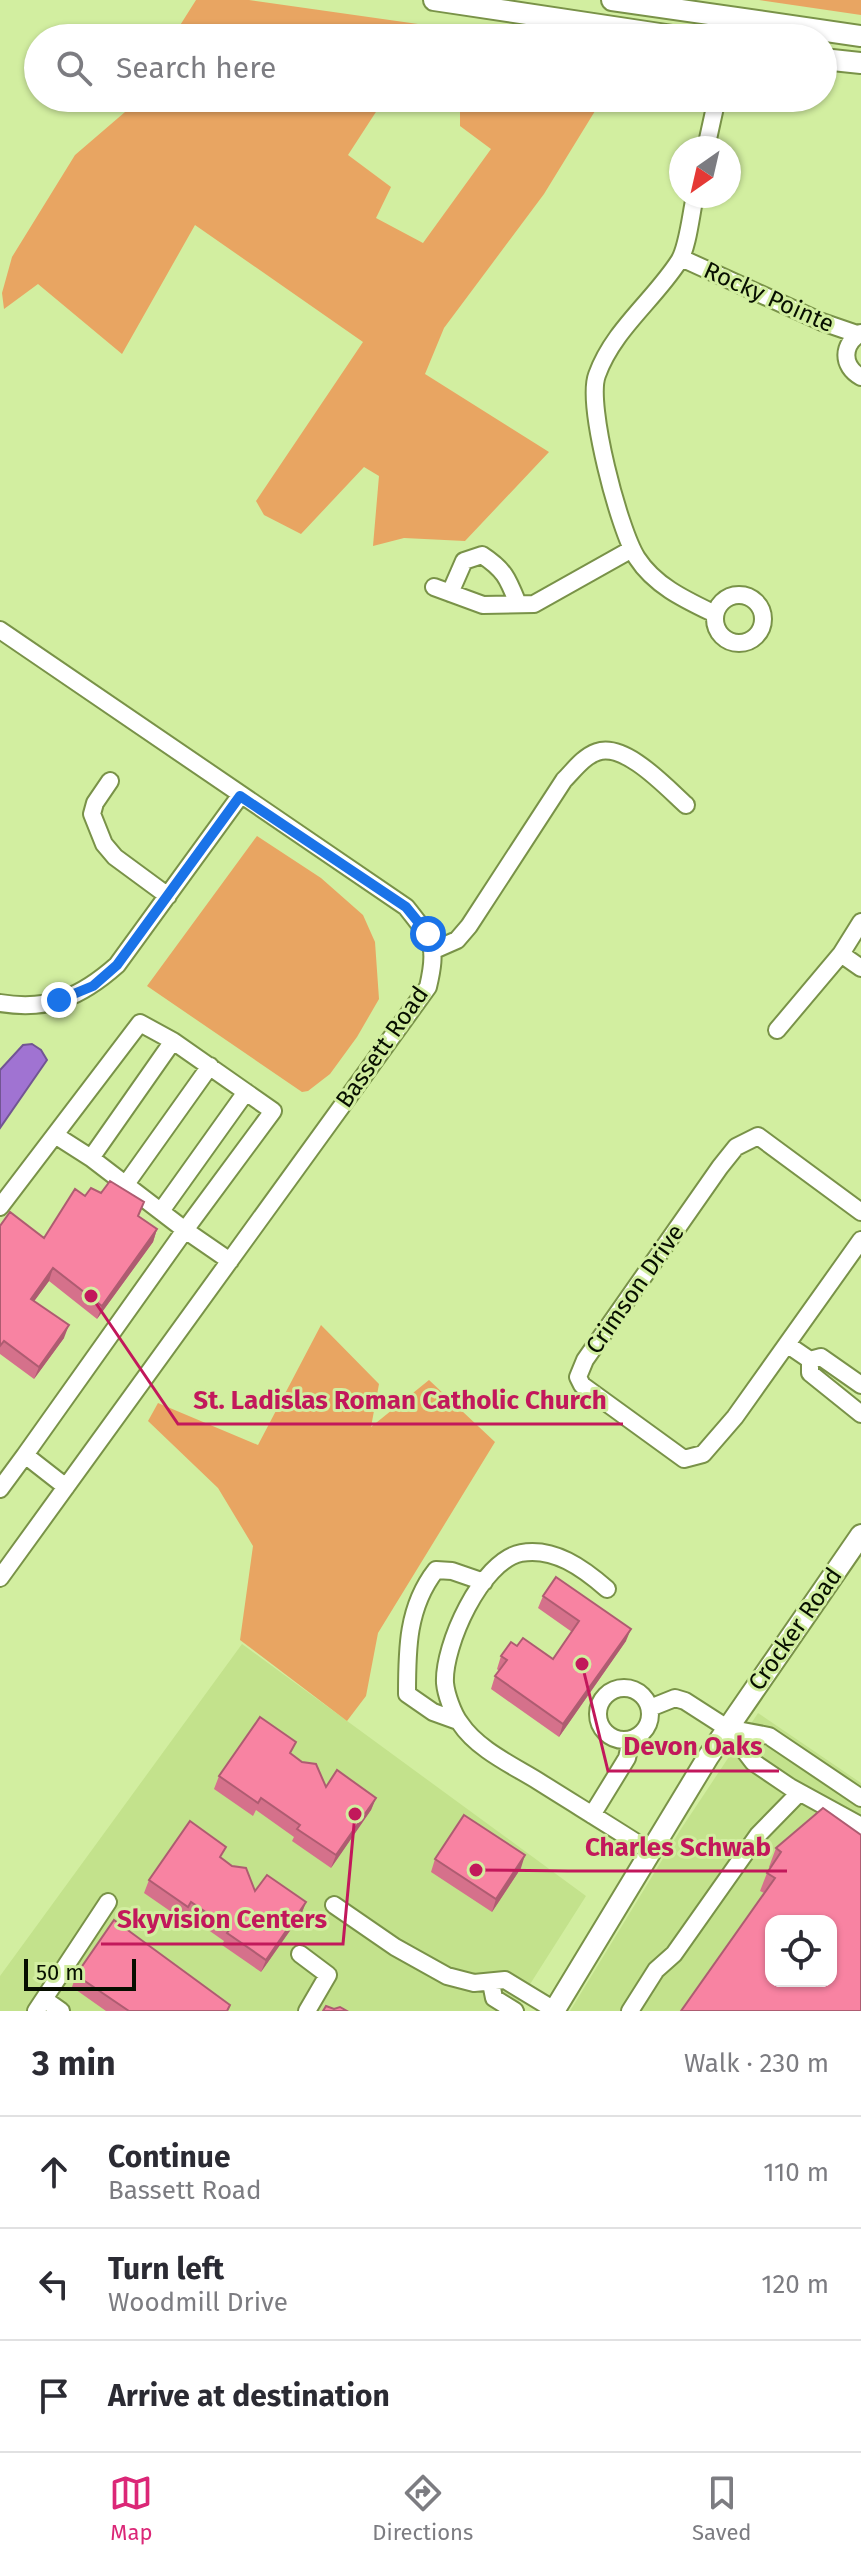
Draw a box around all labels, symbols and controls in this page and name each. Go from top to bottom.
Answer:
search box [24,24,837,112]
icon: search [52,46,96,90]
text: Search here [116,50,276,86]
north arrow [669,136,741,208]
street label: Rocky Pointe [700,256,838,338]
route start [410,916,446,952]
street label: Bassett Road [330,981,434,1113]
route end [41,982,77,1018]
street label: Crimson Drive [580,1219,690,1359]
callout: St. Ladislas Roman Catholic Church [178,1374,623,1424]
text: St. Ladislas Roman Catholic Church [193,1385,607,1416]
street label: Crocker Road [742,1562,848,1696]
callout: Devon Oaks [608,1721,779,1771]
text: Devon Oaks [623,1731,763,1762]
callout: Charles Schwab [568,1821,787,1871]
text: Charles Schwab [585,1832,771,1863]
callout: Skyvision Centers [101,1894,343,1944]
text: Skyvision Centers [117,1904,327,1935]
map controls [765,1915,837,1987]
button: locate [765,1915,837,1987]
scale bar [24,1955,136,1991]
text: 50 m [36,1959,84,1986]
text: 3 min [32,2043,116,2084]
text: Walk · 230 m [684,2048,829,2079]
text: Continue [108,2139,231,2175]
icon: ahead [32,2150,76,2194]
text: 110 m [763,2157,829,2188]
text: Bassett Road [108,2175,262,2206]
text: Turn left [108,2251,224,2287]
icon: left [32,2262,76,2306]
text: 120 m [761,2269,829,2300]
text: Woodmill Drive [108,2287,288,2318]
icon: arrive [32,2374,76,2418]
text: Arrive at destination [108,2378,390,2414]
tab: Map [109,2471,153,2546]
tab: Directions [372,2471,473,2546]
tab: Saved [692,2471,752,2546]

